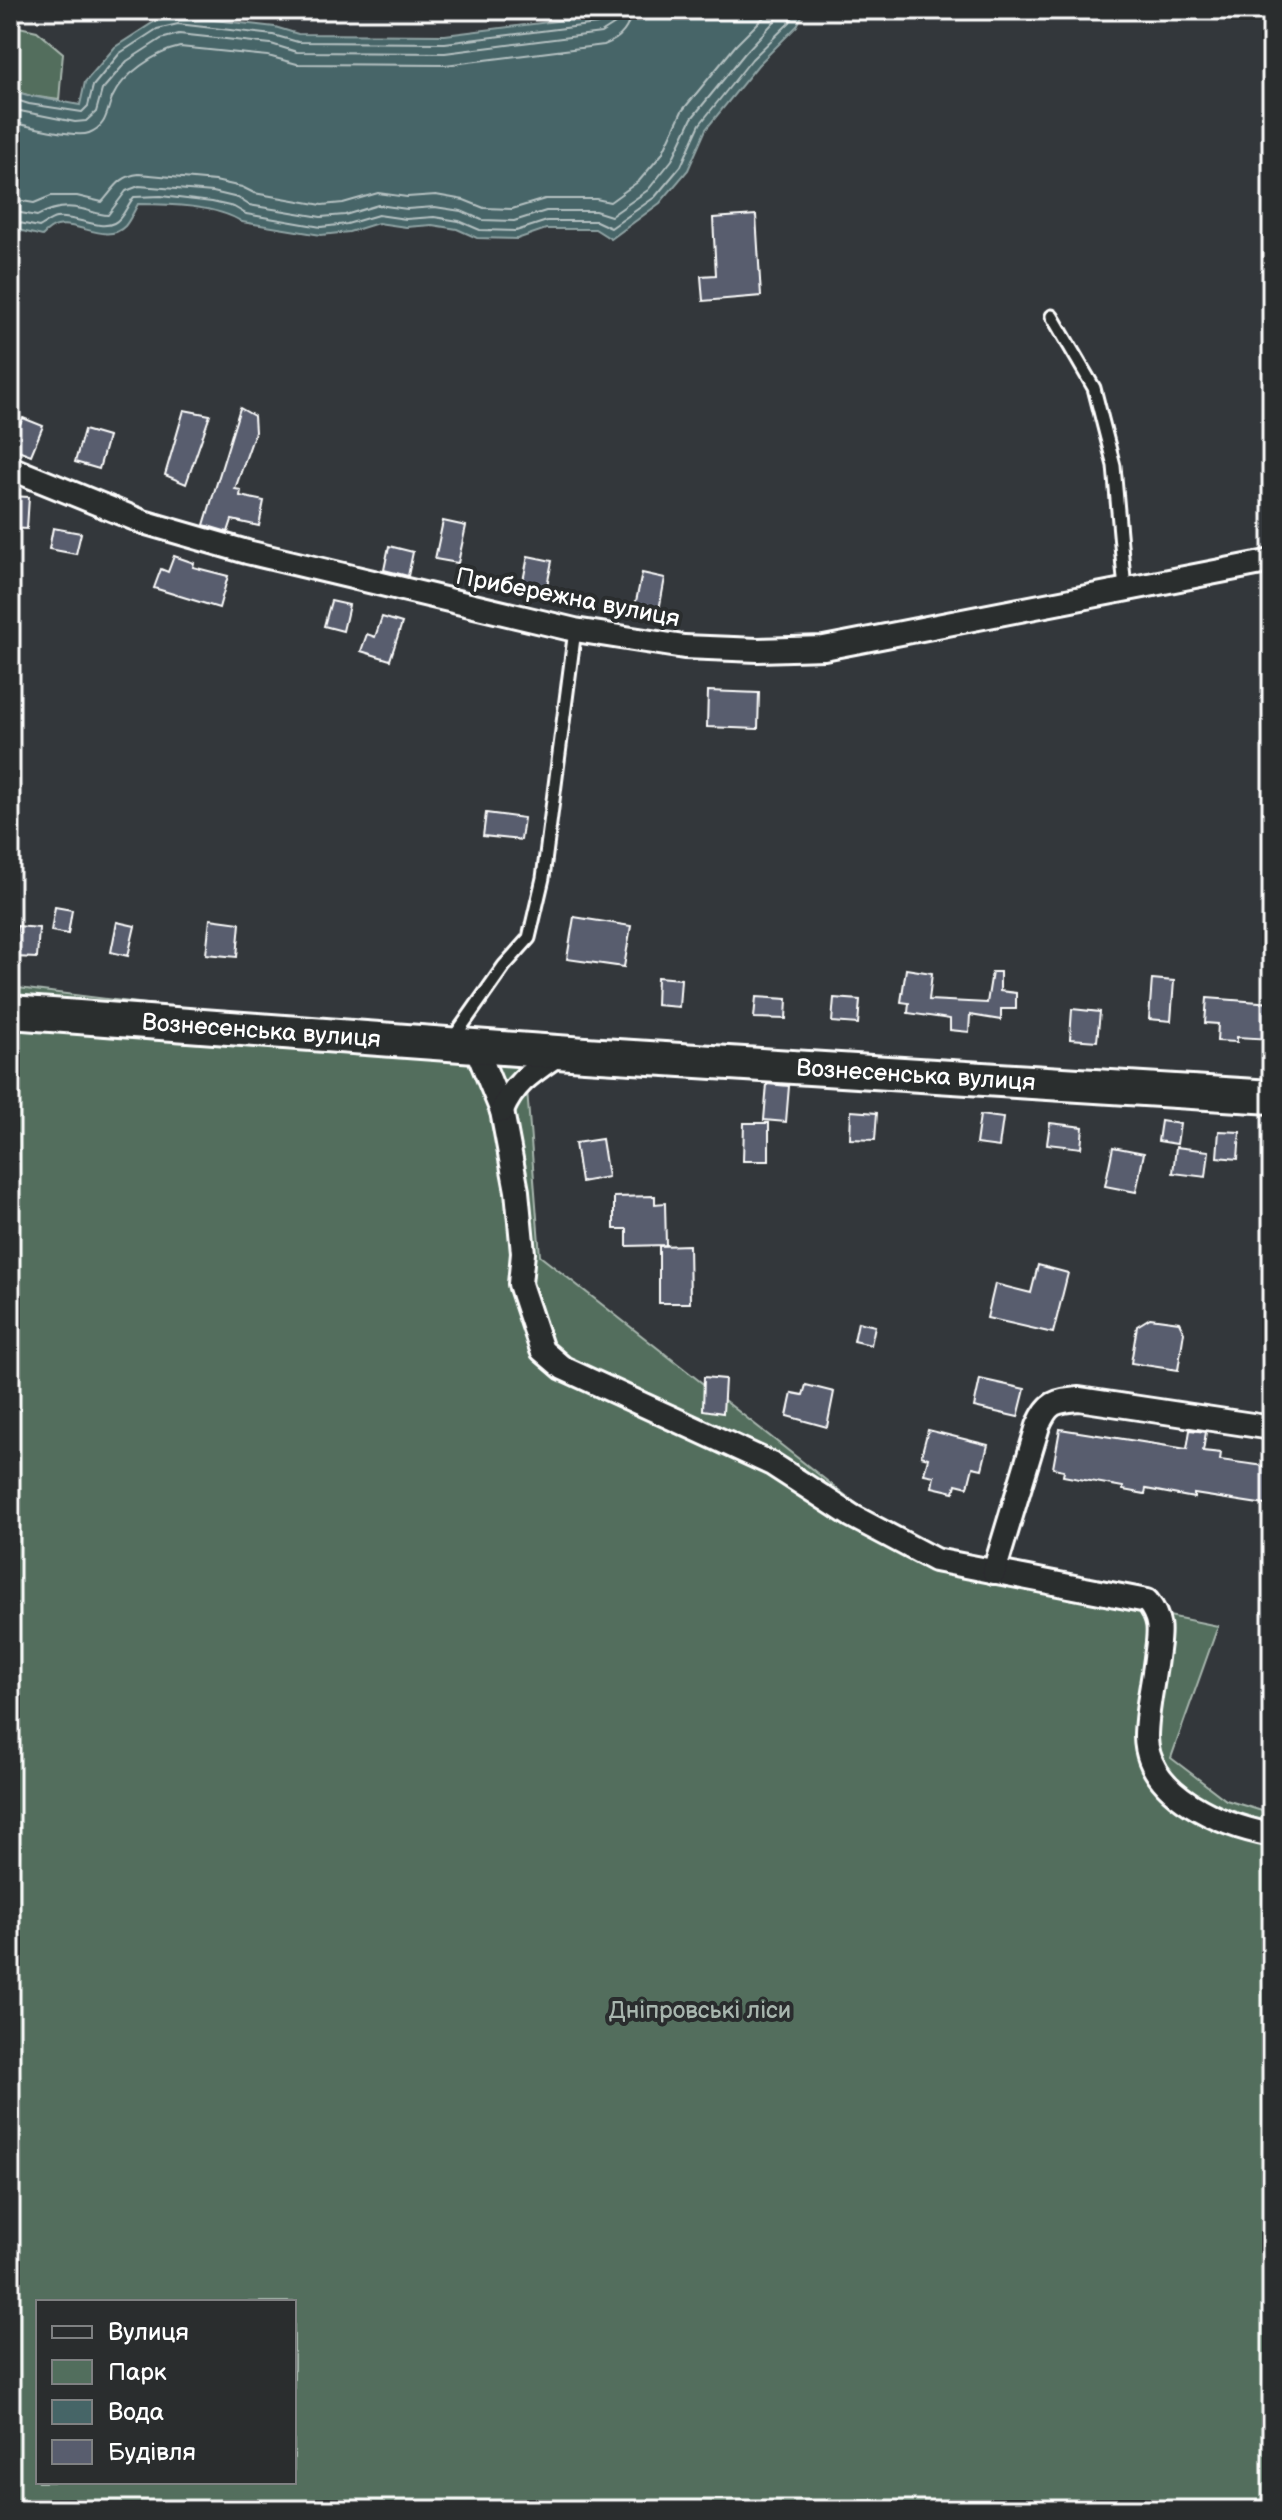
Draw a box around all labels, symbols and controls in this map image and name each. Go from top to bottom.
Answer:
street label: Прибережна вулиця [454,562,682,633]
street label: Вознесенська вулиця [141,1008,382,1054]
street label: Вознесенська вулиця [795,1053,1036,1097]
park label: Дніпровські ліси [609,1996,791,2025]
legend [36,2300,296,2484]
text: Вулиця [108,2318,189,2347]
text: Парк [108,2358,167,2387]
text: Вода [108,2398,164,2427]
text: Будівля [108,2438,196,2467]

